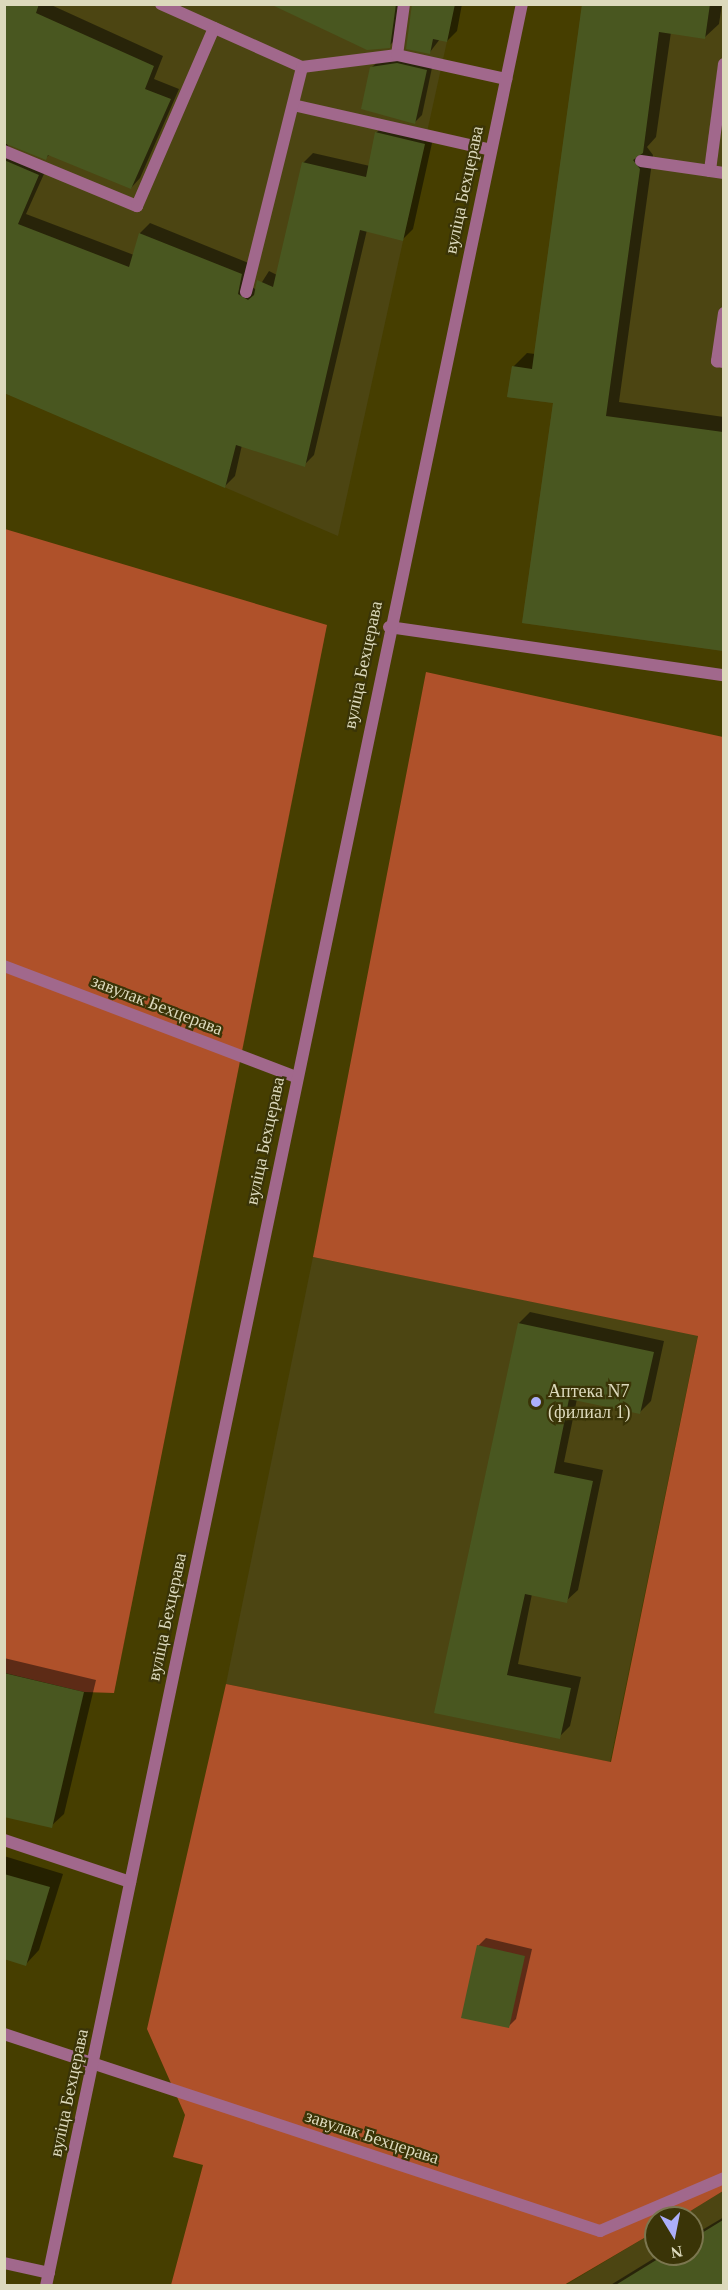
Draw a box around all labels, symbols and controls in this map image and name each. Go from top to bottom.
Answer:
street label: вуліца Бехцерава [440,124,488,256]
street label: вуліца Бехцерава [339,599,387,731]
street label: завулак Бехцерава [88,970,226,1040]
street label: вуліца Бехцерава [241,1075,289,1207]
place label: Аптека N7 (филиал 1) [548,1381,631,1424]
marker: Аптека N7 (филиал 1) [529,1395,543,1409]
street label: вуліца Бехцерава [143,1551,191,1683]
street label: вуліца Бехцерава [45,2027,93,2159]
street label: завулак Бехцерава [302,2105,442,2169]
north arrow [644,2206,704,2266]
text: N [670,2243,684,2262]

